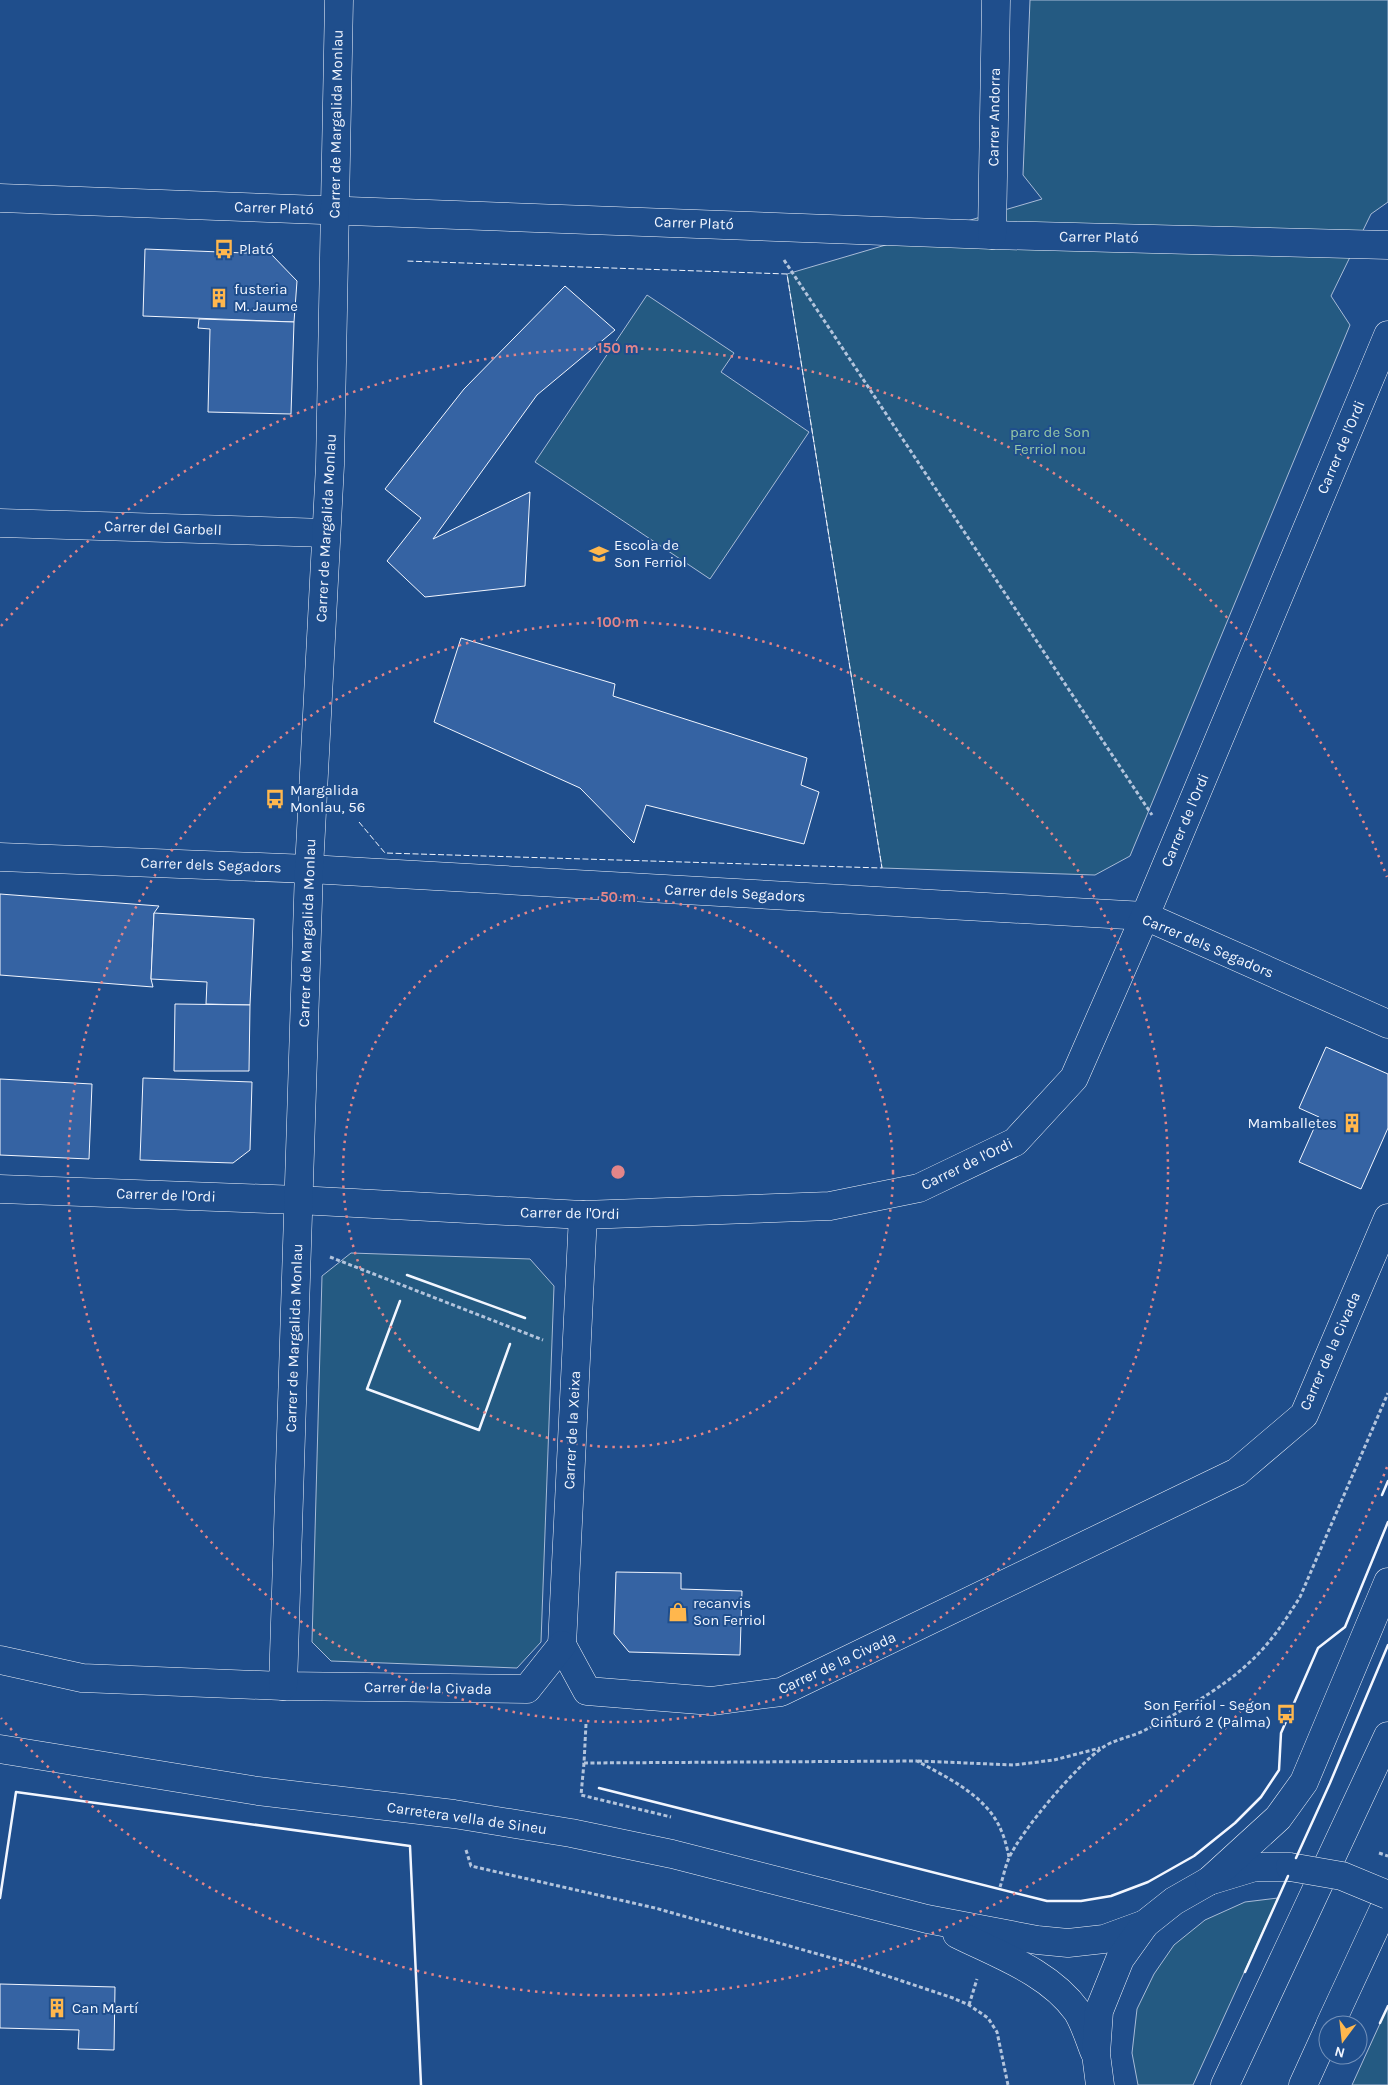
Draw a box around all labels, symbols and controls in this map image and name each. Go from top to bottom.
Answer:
street label: Carrer de Margalida Monlau [325,29,347,219]
street label: Carrer Andorra [984,67,1004,167]
street label: Carrer Plató [234,198,314,218]
street label: Carrer Plató [654,213,734,233]
street label: Carrer Plató [1059,227,1139,247]
bus stop icon: Plató [213,238,235,260]
place label: Plató [239,240,274,258]
place label: fusteria M. Jaume [234,280,298,315]
building icon: fusteria M. Jaume [208,287,230,309]
text: 150 m [597,339,639,357]
street label: Carrer de l'Ordi [1313,398,1369,496]
park label: parc de Son Ferriol nou [1010,423,1090,458]
street label: Carrer de Margalida Monlau [312,433,340,623]
street label: Carrer del Garbell [104,517,222,539]
place label: Escola de Son Ferriol [614,536,687,571]
school or university icon: Escola de Son Ferriol [588,543,610,565]
text: 100 m [597,613,639,631]
street label: Carrer de l'Ordi [1157,771,1213,869]
place label: Margalida Monlau, 56 [290,781,365,816]
bus stop icon: Margalida Monlau, 56 [264,788,286,810]
street label: Carrer de Margalida Monlau [295,838,319,1028]
street label: Carrer dels Segadors [140,854,282,876]
street label: Carrer dels Segadors [664,880,806,906]
text: 50 m [600,888,636,906]
street label: Carrer dels Segadors [1140,910,1276,982]
building icon: Mamballetes [1341,1112,1363,1134]
place label: Mamballetes [1248,1114,1337,1132]
street label: Carrer de l'Ordi [918,1134,1016,1194]
centre of rings [609,1163,627,1181]
street label: Carrer de l'Ordi [116,1184,216,1206]
street label: Carrer de l'Ordi [520,1203,620,1223]
street label: Carrer de Margalida Monlau [282,1243,306,1433]
street label: Carrer de la Civada [1296,1289,1364,1413]
street label: Carrer de la Xeixa [560,1370,584,1490]
place label: recanvis Son Ferriol [693,1594,766,1629]
shop icon: recanvis Son Ferriol [667,1601,689,1623]
street label: Carrer de la Civada [775,1628,899,1698]
street label: Carrer de la Civada [364,1678,492,1698]
place label: Son Ferriol - Segon Cinturó 2 (Palma) [1143,1696,1271,1731]
bus stop icon: Son Ferriol - Segon Cinturó 2 (Palma) [1275,1703,1297,1725]
street label: Carretera vella de Sineu [386,1798,548,1838]
building icon: Can Martí [46,1997,68,2019]
place label: Can Martí [72,1999,139,2017]
north arrow [1318,2015,1368,2065]
text: N [1333,2043,1347,2062]

